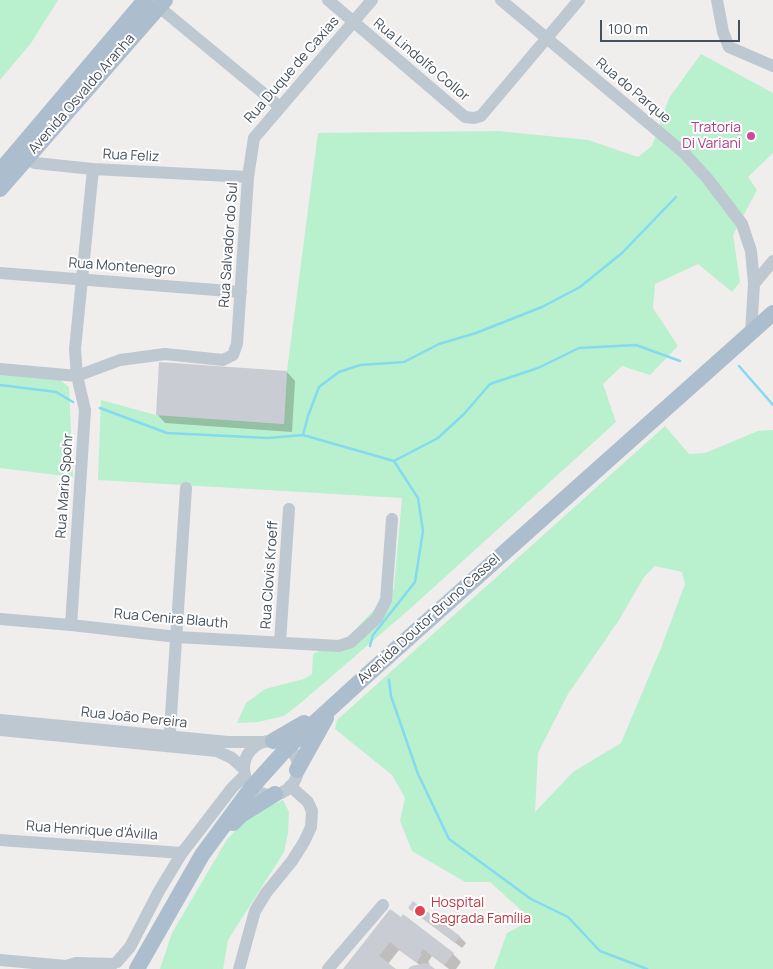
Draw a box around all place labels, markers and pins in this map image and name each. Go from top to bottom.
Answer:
place label: Tratoria Di Variani [682,120,741,152]
marker: Tratoria Di Variani [745,130,757,142]
place label: Hospital Sagrada Família [431,895,531,928]
marker: Hospital Sagrada Família [413,904,427,918]

